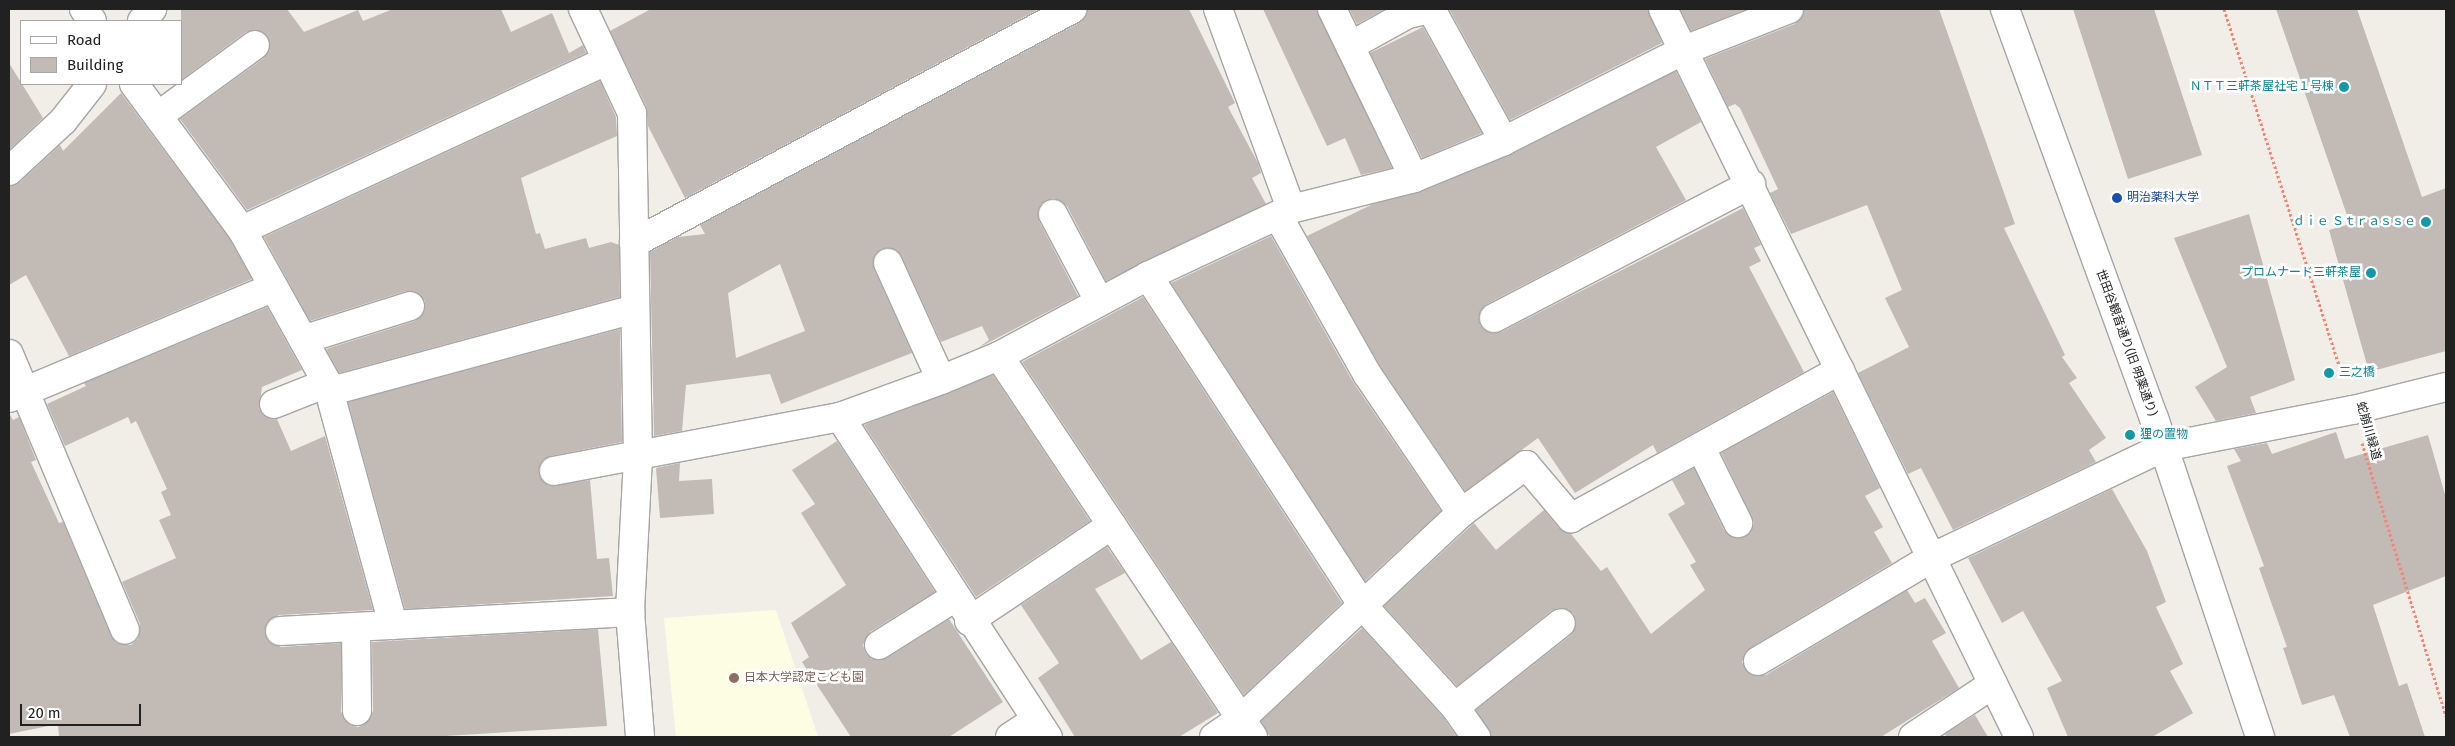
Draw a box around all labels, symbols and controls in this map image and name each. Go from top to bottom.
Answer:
legend [20,20,182,85]
text: Road [67,31,102,49]
text: Building [67,56,123,74]
place label: ＮＴＴ三軒茶屋社宅１号棟 [2190,80,2334,94]
marker: ＮＴＴ三軒茶屋社宅１号棟 [2338,81,2350,93]
place label: 明治薬科大学 [2127,191,2199,205]
marker: 明治薬科大学 [2111,192,2123,204]
place label: ｄｉｅ Ｓｔｒａｓｓｅ [2293,215,2416,229]
marker: ｄｉｅ Ｓｔｒａｓｓｅ [2420,216,2432,228]
place label: プロムナード三軒茶屋 [2241,266,2361,280]
marker: プロムナード三軒茶屋 [2365,267,2377,279]
street label: 世田谷観音通り(旧 明薬通り) [2093,268,2159,418]
place label: 三之橋 [2339,366,2375,380]
marker: 三之橋 [2323,367,2335,379]
street label: 蛇崩川緑道 [2353,400,2383,462]
place label: 狸の置物 [2140,428,2188,442]
marker: 狸の置物 [2124,429,2136,441]
place label: 日本大学認定こども園 [744,671,864,685]
marker: 日本大学認定こども園 [728,672,740,684]
scale bar [22,694,144,726]
text: 20 m [28,704,61,722]

